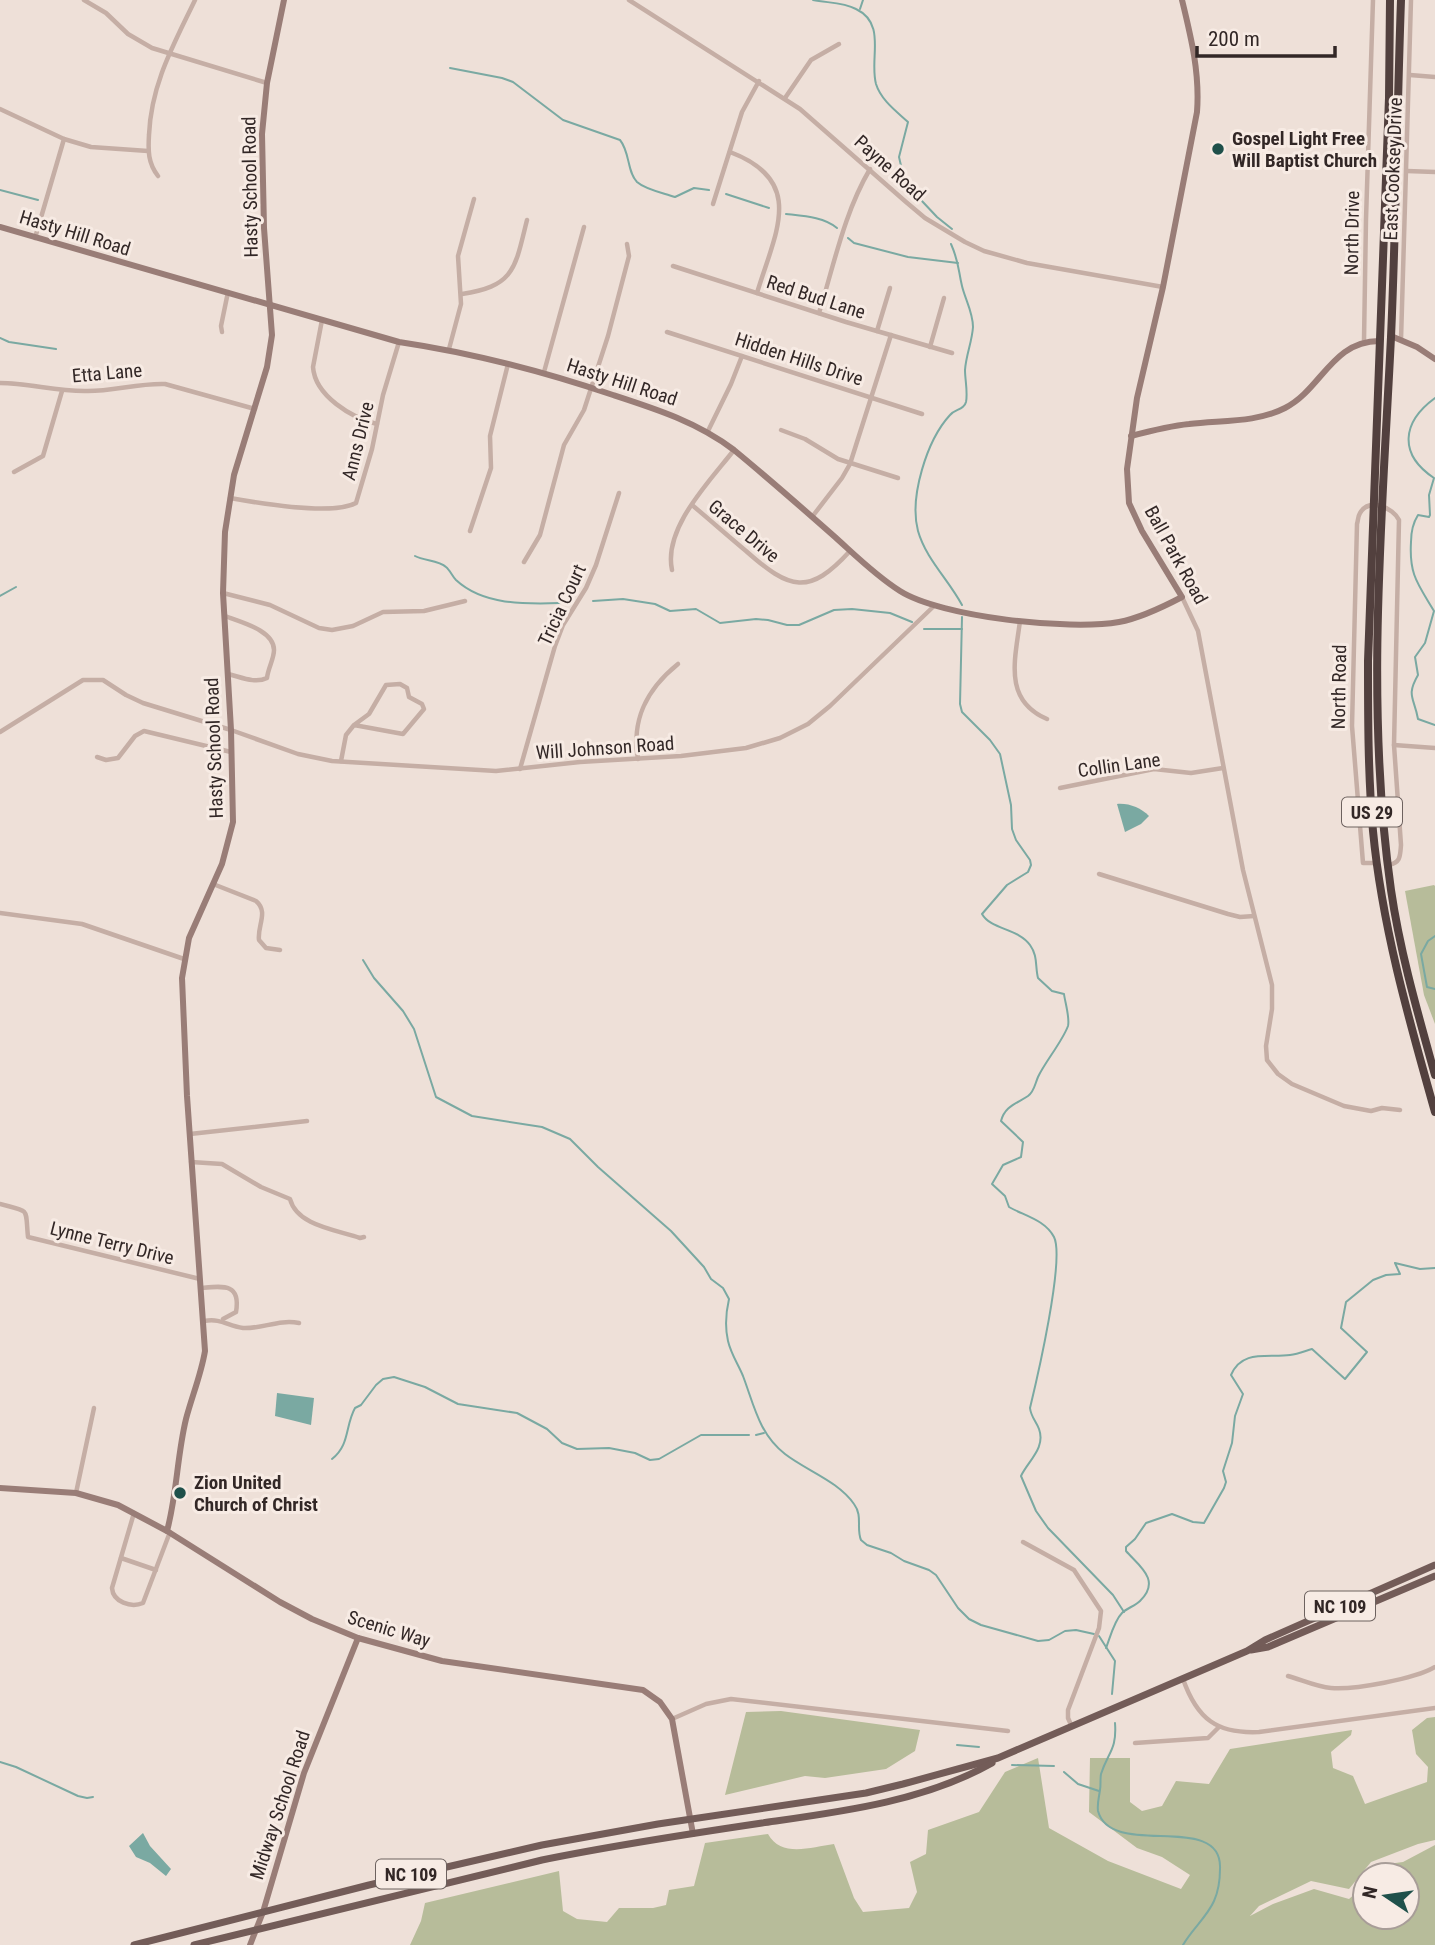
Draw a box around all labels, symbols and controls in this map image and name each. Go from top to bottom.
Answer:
scale bar [1197,14,1335,58]
text: 200 m [1208,27,1260,51]
street label: East Cooksey Drive [1379,97,1407,241]
street label: Hasty School Road [237,116,263,258]
place label: Gospel Light Free Will Baptist Church [1232,127,1377,172]
street label: Payne Road [850,130,930,206]
marker: Gospel Light Free Will Baptist Church [1210,141,1226,157]
street label: North Drive [1340,190,1364,276]
street label: Hasty Hill Road [17,205,133,261]
street label: Red Bud Lane [764,270,868,324]
street label: Hidden Hills Drive [732,327,866,391]
street label: Hasty Hill Road [564,353,680,411]
street label: Etta Lane [71,358,143,388]
street label: Anns Drive [337,399,379,483]
street label: Grace Drive [704,495,784,567]
street label: Ball Park Road [1140,502,1212,608]
street label: Tricia Court [533,561,591,649]
street label: North Road [1327,644,1351,730]
street label: Hasty School Road [200,677,228,819]
street label: Will Johnson Road [535,732,675,764]
street label: Collin Lane [1076,748,1162,782]
road number: US 29 [1342,798,1402,826]
street label: Lynne Terry Drive [48,1217,176,1270]
place label: Zion United Church of Christ [194,1471,318,1516]
marker: Zion United Church of Christ [172,1485,188,1501]
road number: NC 109 [1305,1591,1375,1620]
street label: Scenic Way [345,1606,433,1652]
street label: Midway School Road [245,1728,315,1882]
road number: NC 109 [376,1860,446,1888]
north arrow [1351,1861,1421,1931]
text: N [1357,1884,1382,1901]

